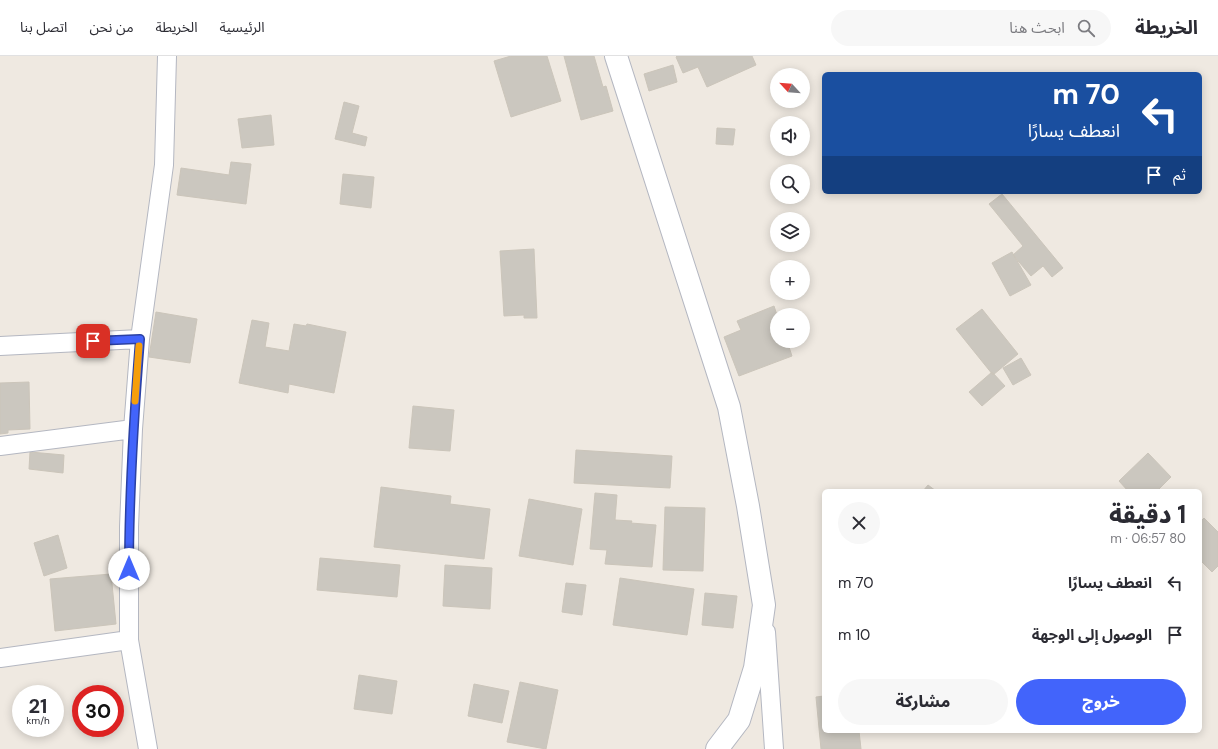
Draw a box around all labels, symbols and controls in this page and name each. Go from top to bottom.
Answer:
search box [831,10,1111,46]
text: الخريطة [1135,15,1198,40]
icon: search [1075,17,1097,39]
text: اتصل بنا [20,18,67,36]
text: من نحن [89,18,134,36]
text: الخريطة [156,18,198,36]
text: الرئيسية [220,18,265,36]
text: ابحث هنا [1009,18,1065,38]
north arrow [770,68,810,108]
map controls [770,68,810,348]
text: 70 m [1052,76,1120,113]
icon: left [1134,88,1186,140]
button: sound [770,116,810,156]
text: انعطف يسارًا [1028,119,1120,143]
button: search [770,164,810,204]
icon: arrive [1143,164,1165,186]
text: ثم [1173,165,1186,185]
button: layers [770,212,810,252]
button: + [770,260,810,300]
button: − [770,308,810,348]
pin [76,324,110,358]
icon: arrive [82,330,104,352]
text: 1 دقيقة [1109,499,1186,530]
button: close [838,502,880,544]
text: 80 m · 06:57 [1110,530,1186,547]
position arrow [108,548,150,590]
icon: left [1164,572,1186,594]
text: 70 m [838,573,873,593]
text: انعطف يسارًا [1068,573,1152,593]
icon: arrive [1164,624,1186,646]
text: 10 m [838,625,870,645]
text: الوصول إلى الوجهة [1032,625,1152,645]
button: مشاركة [838,679,1008,725]
button: خروج [1016,679,1186,725]
speed limit sign: 30 [72,685,124,737]
text: 21 [29,693,47,719]
text: km/h [26,714,50,727]

